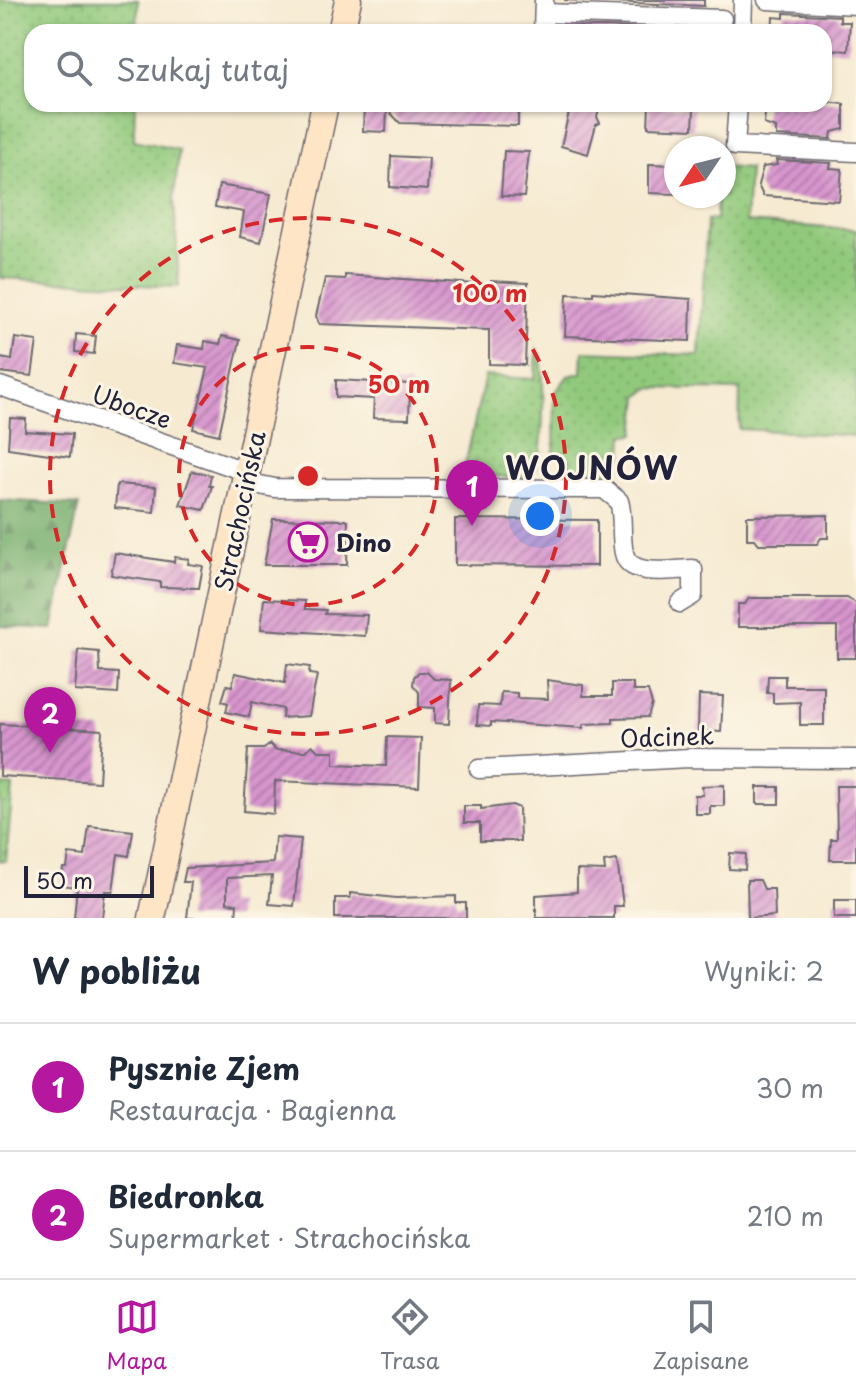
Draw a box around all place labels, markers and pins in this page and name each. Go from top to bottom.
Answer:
pin: 1 [446,460,498,526]
centre of rings [294,462,322,490]
supermarket icon: Dino [287,521,329,563]
place label: Dino [336,524,391,560]
pin: 2 [24,687,76,753]

